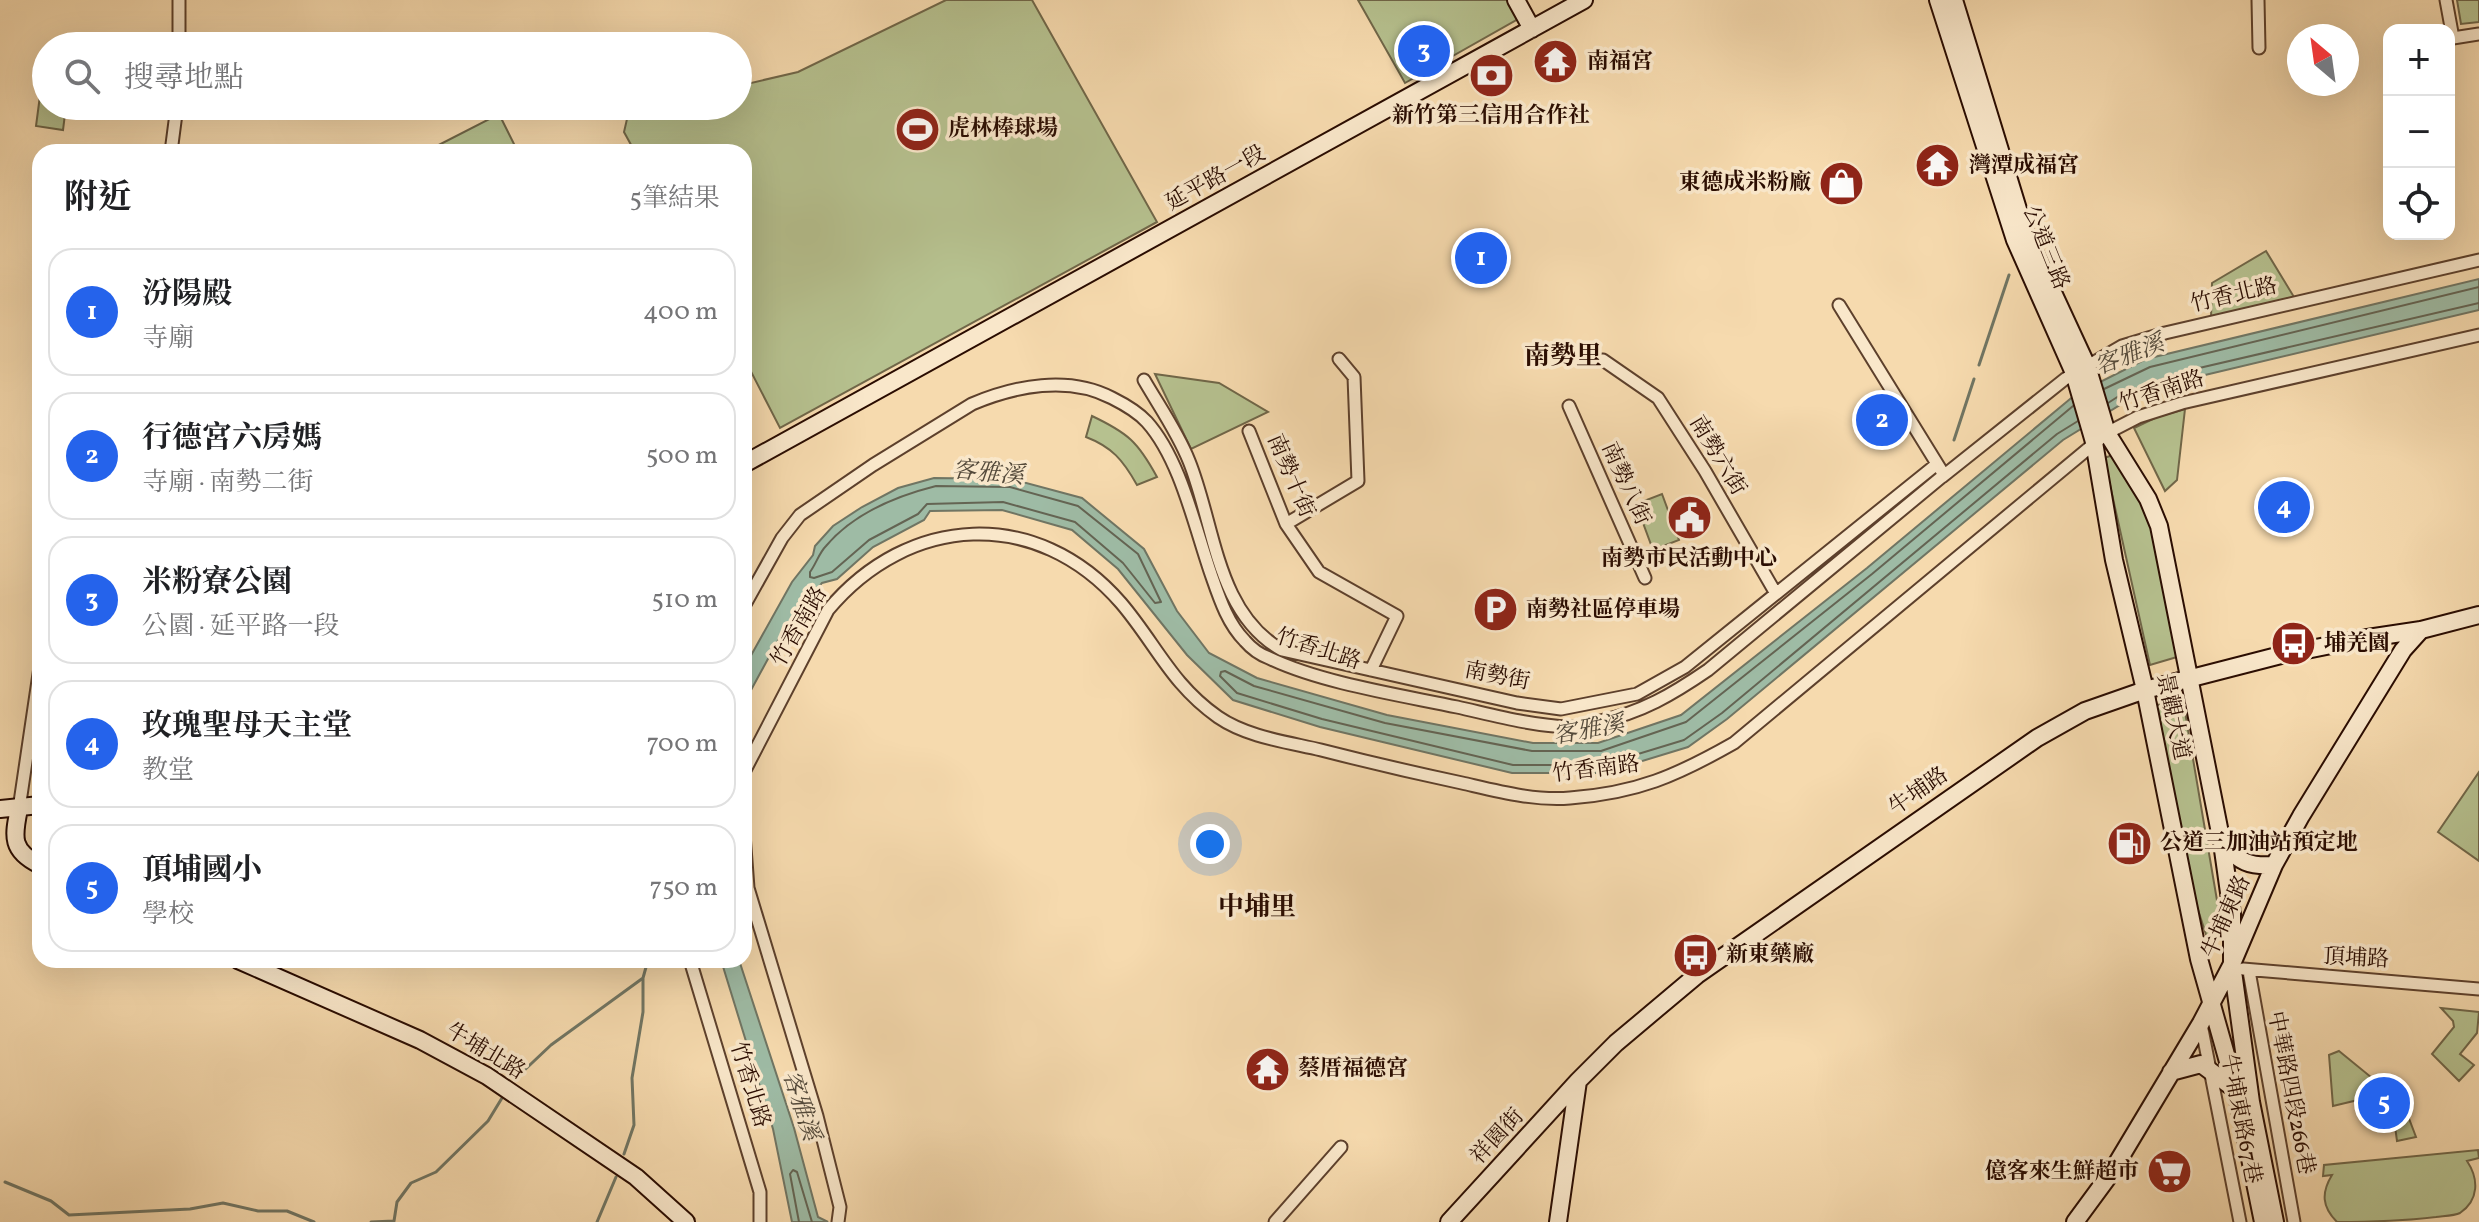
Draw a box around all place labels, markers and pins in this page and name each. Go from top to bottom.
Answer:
pin: 3 [1398,21,1450,81]
temple icon: 南福宮 [1532,38,1580,86]
place label: 南福宮 [1587,47,1653,78]
bank icon: 新竹第三信用合作社 [1467,51,1515,99]
place label: 新竹第三信用合作社 [1392,101,1590,132]
sports icon: 虎林棒球場 [893,105,941,153]
place label: 虎林棒球場 [948,114,1058,145]
temple icon: 灣潭成福宮 [1914,142,1962,190]
place label: 灣潭成福宮 [1969,151,2079,182]
shop icon: 東德成米粉廠 [1818,159,1866,207]
place label: 東德成米粉廠 [1679,168,1811,199]
pin: 1 [1455,228,1507,288]
pin: 2 [1856,390,1908,450]
pin: 4 [2258,477,2310,537]
public building icon: 南勢市民活動中心 [1665,494,1713,542]
place label: 南勢市民活動中心 [1601,544,1777,575]
parking icon: 南勢社區停車場 [1471,586,1519,634]
place label: 南勢社區停車場 [1526,595,1680,626]
bus stop icon: 埔羌園 [2269,620,2317,668]
place label: 埔羌園 [2324,629,2390,660]
fuel station icon: 公道三加油站預定地 [2105,819,2153,867]
place label: 公道三加油站預定地 [2160,828,2358,859]
bus stop icon: 新東藥廠 [1671,931,1719,979]
place label: 新東藥廠 [1726,940,1814,971]
temple icon: 蔡厝福德宮 [1243,1045,1291,1093]
place label: 蔡厝福德宮 [1298,1054,1408,1085]
pin: 5 [2358,1073,2410,1133]
supermarket icon: 億客來生鮮超市 [2146,1148,2194,1196]
place label: 億客來生鮮超市 [1985,1157,2139,1188]

